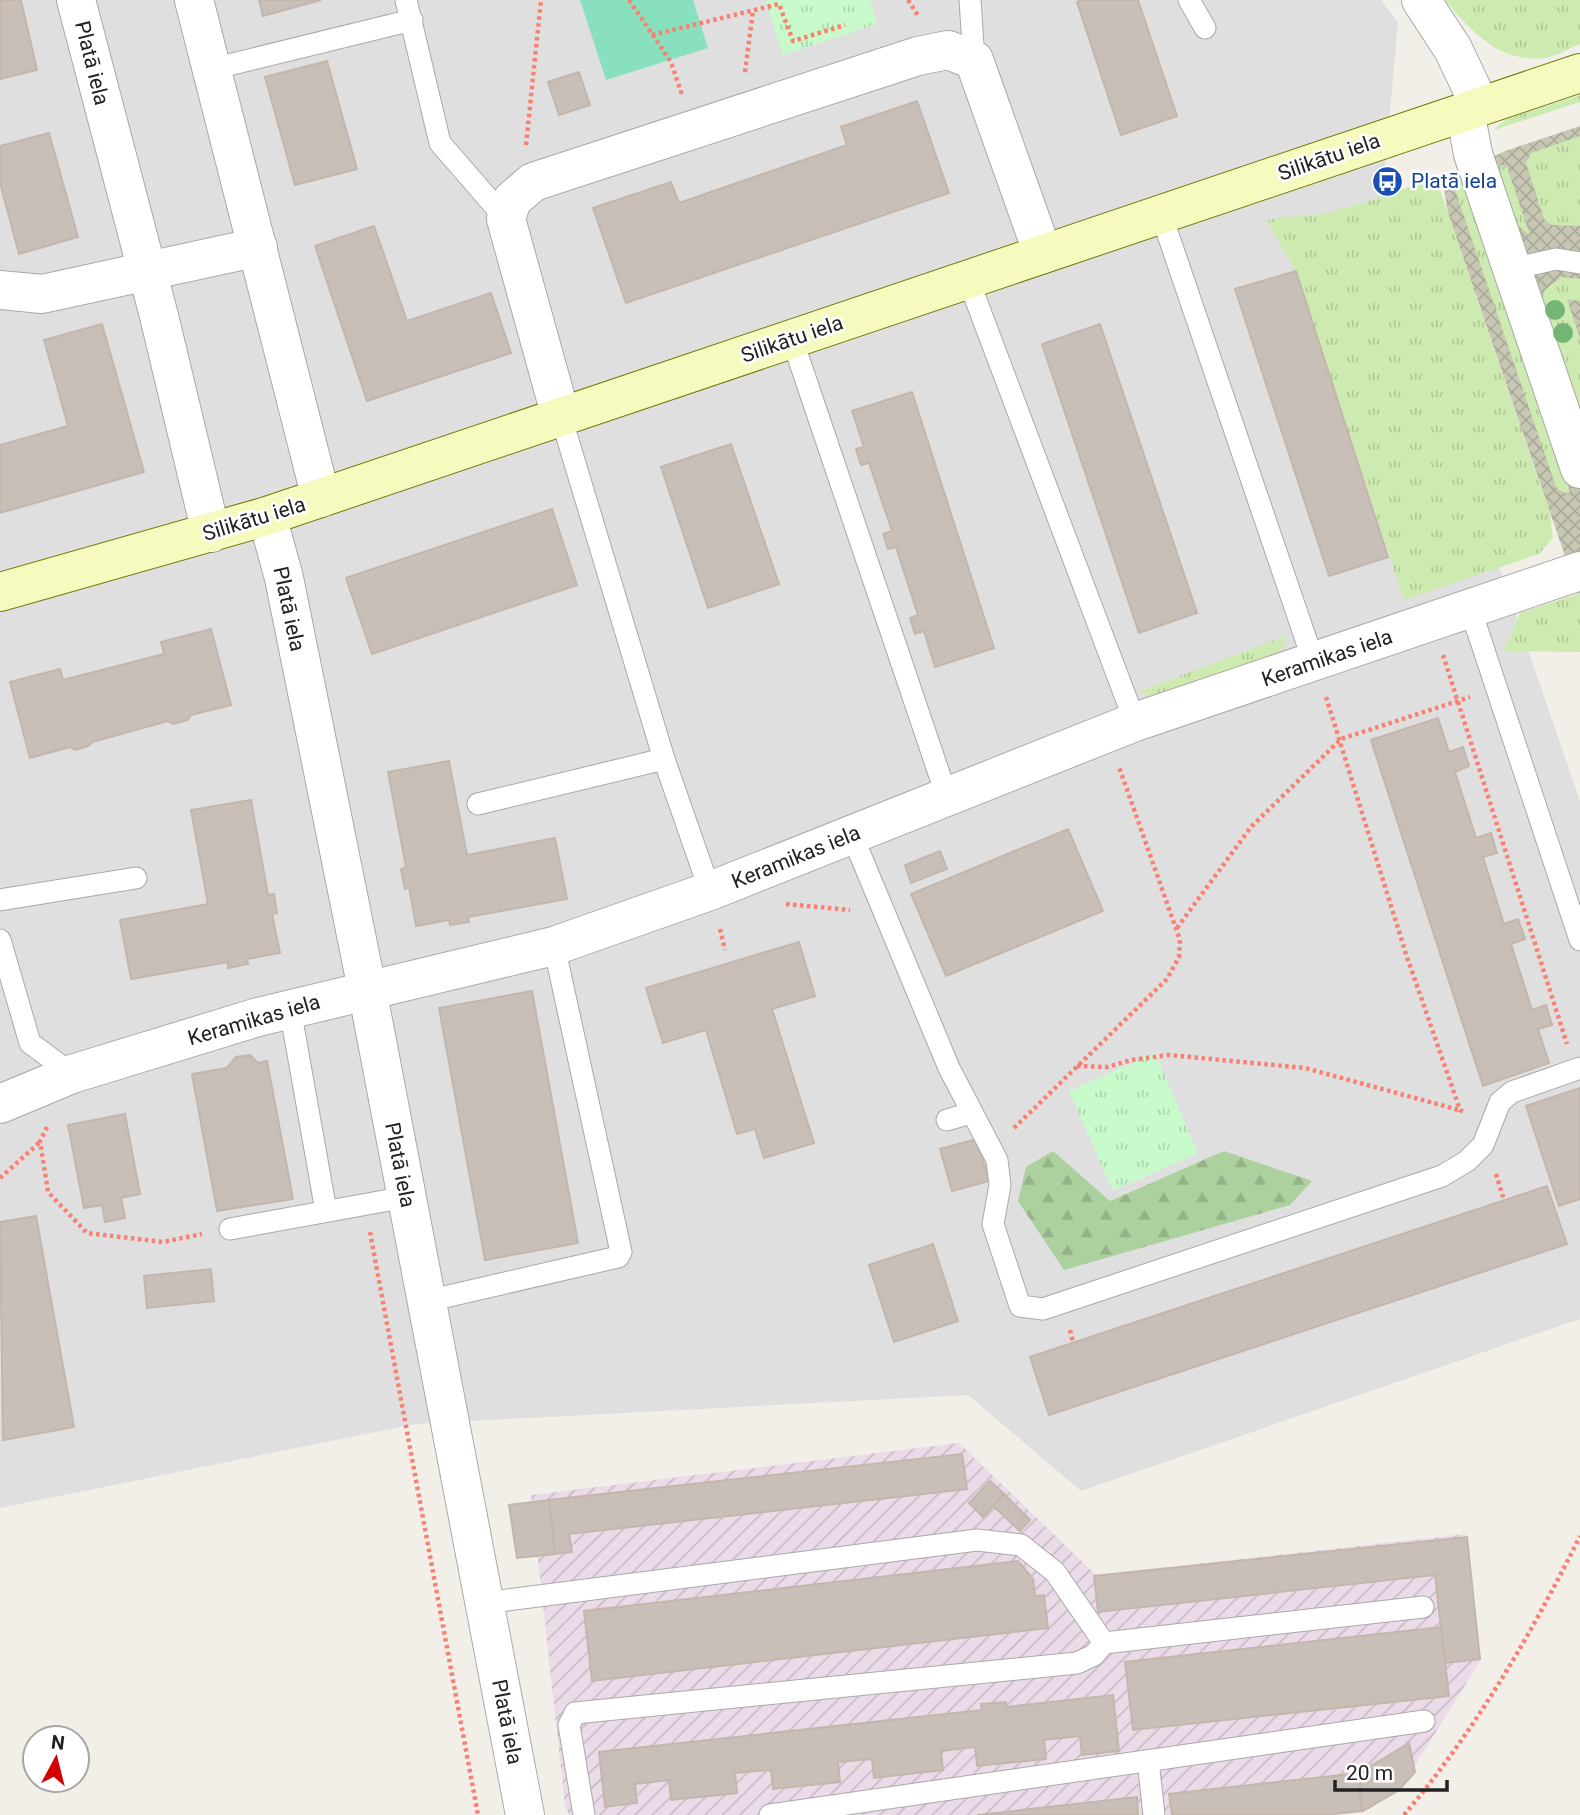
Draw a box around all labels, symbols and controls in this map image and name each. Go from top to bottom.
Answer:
street label: Platā iela [70,18,114,108]
street label: Silikātu iela [1275,128,1383,186]
bus stop icon: Platā iela [1371,164,1405,198]
place label: Platā iela [1411,169,1497,193]
street label: Silikātu iela [738,310,846,368]
street label: Silikātu iela [200,492,308,546]
street label: Platā iela [268,564,310,654]
street label: Keramikas iela [1259,624,1395,692]
street label: Keramikas iela [728,820,864,894]
street label: Keramikas iela [185,990,323,1050]
street label: Platā iela [380,1120,420,1210]
street label: Platā iela [487,1677,527,1767]
north arrow [21,1724,91,1794]
text: N [50,1730,66,1755]
scale bar [1335,1748,1447,1792]
text: 20 m [1346,1761,1393,1785]

